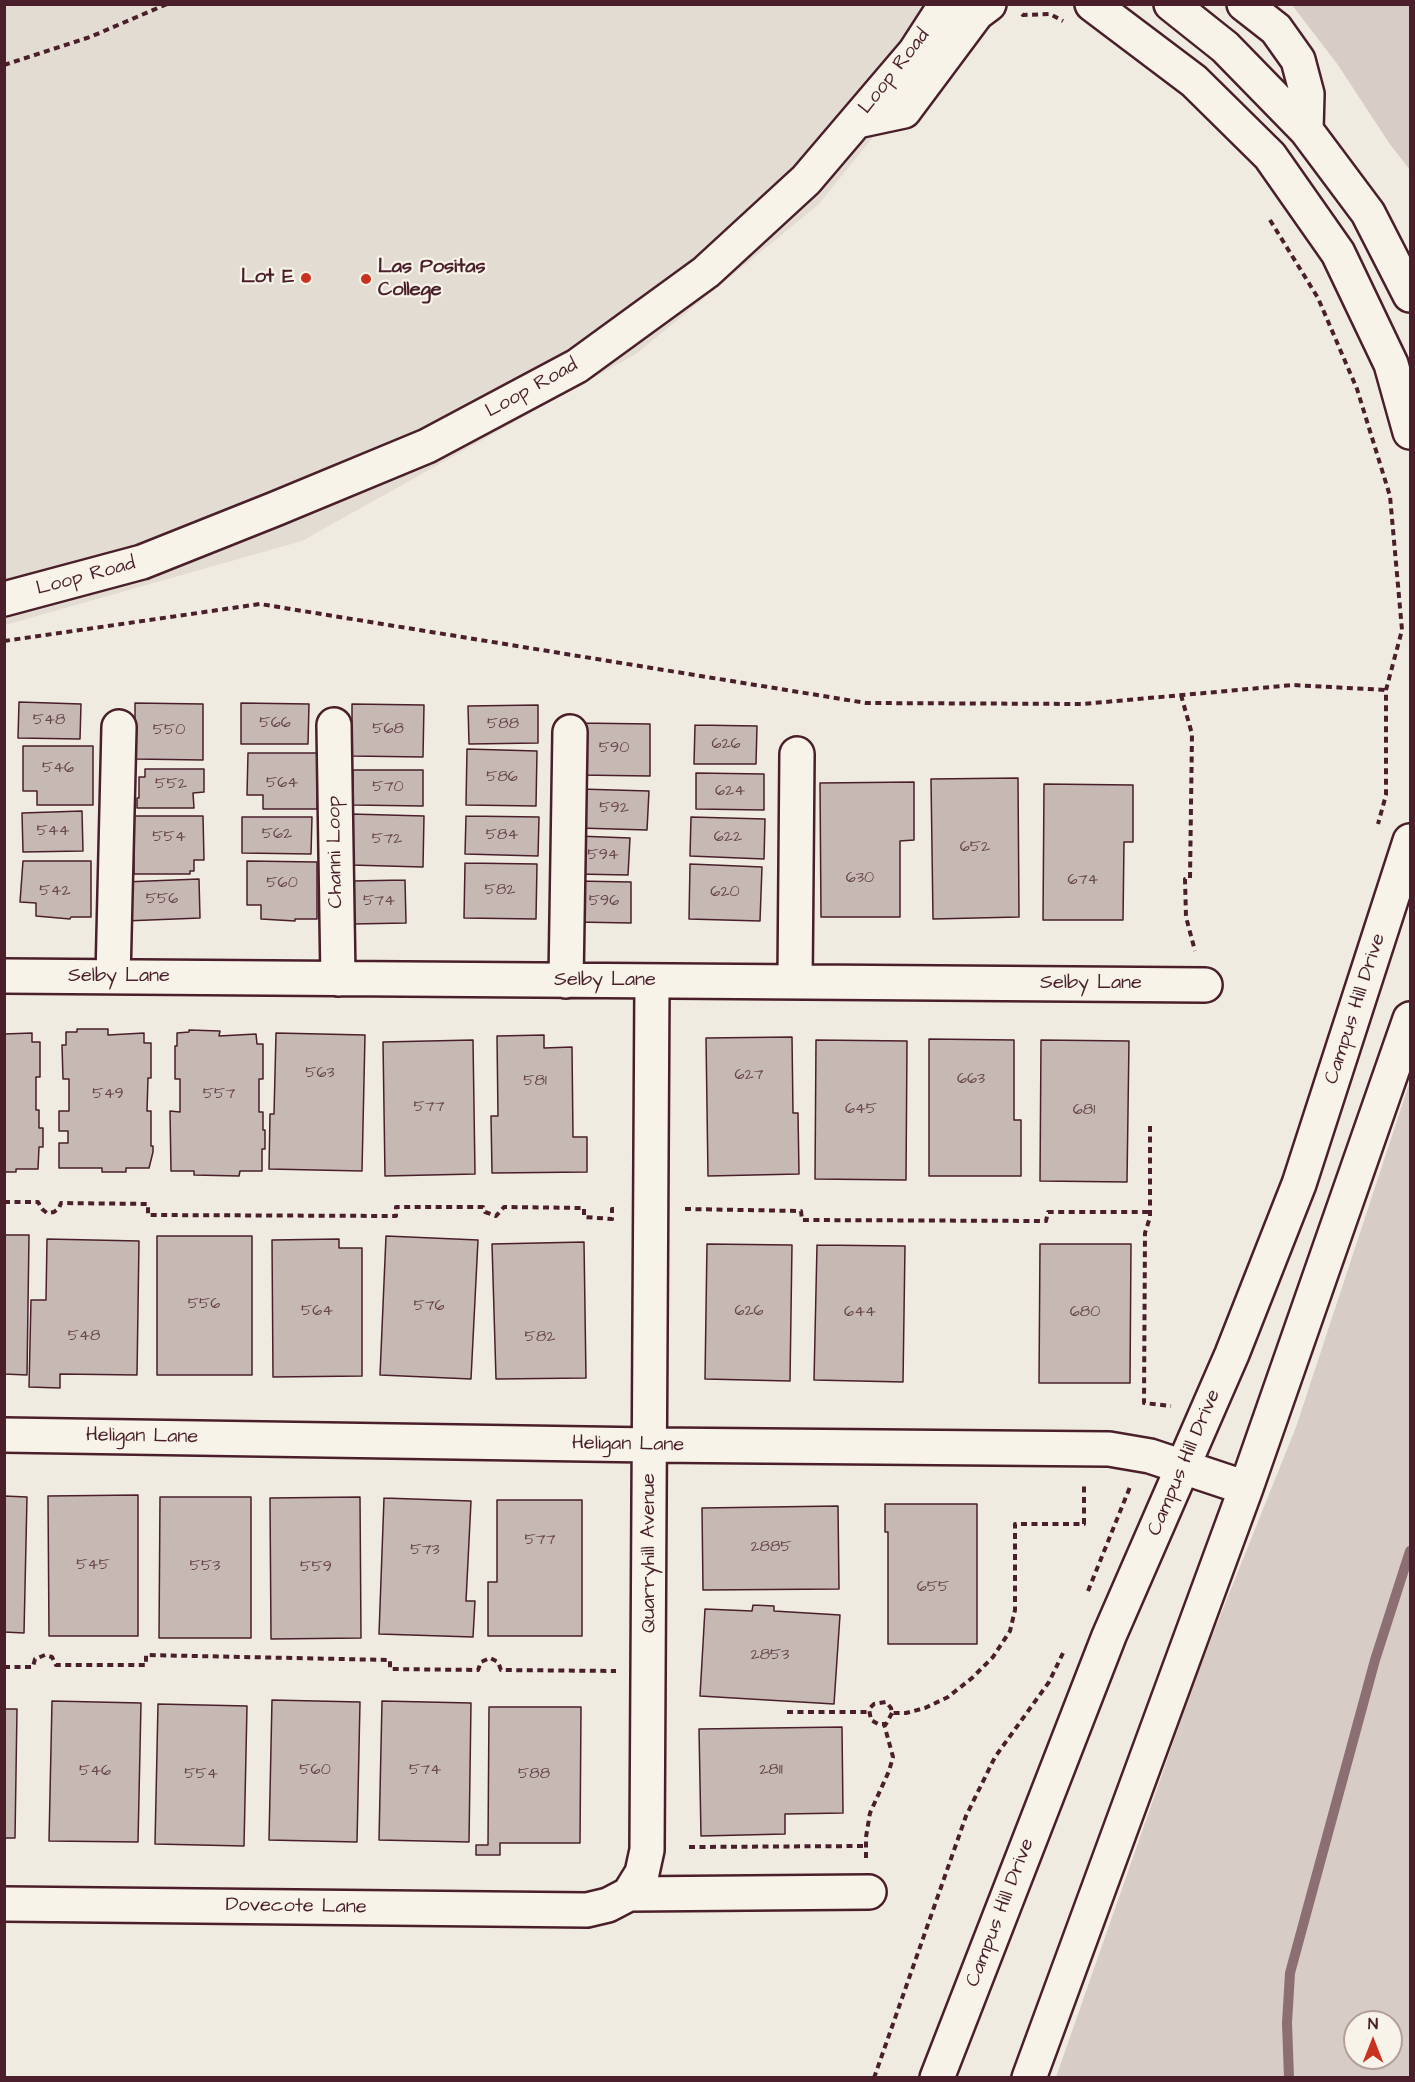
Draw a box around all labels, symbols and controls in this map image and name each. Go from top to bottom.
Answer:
street label: Loop Road [854,25,936,119]
place label: Las Positas College [378,256,485,303]
place label: Lot E [241,266,294,290]
marker: Lot E [299,271,313,285]
marker: Las Positas College [359,272,373,286]
street label: Loop Road [482,354,582,424]
street label: Loop Road [34,552,138,602]
house number: 548 [33,711,65,731]
house number: 566 [259,714,291,734]
house number: 588 [487,715,519,735]
house number: 568 [372,720,404,740]
house number: 550 [153,721,185,741]
house number: 626 [711,735,741,755]
house number: 590 [599,739,629,759]
house number: 546 [42,759,74,779]
house number: 586 [486,768,518,788]
house number: 564 [266,774,298,794]
house number: 552 [155,775,187,795]
house number: 570 [372,778,404,798]
house number: 624 [715,782,745,802]
street label: Channi Loop [323,795,349,909]
house number: 592 [599,799,629,819]
house number: 544 [36,822,70,842]
house number: 562 [262,825,292,845]
house number: 584 [486,826,518,846]
house number: 554 [152,828,186,848]
house number: 622 [714,828,742,848]
house number: 572 [372,830,402,850]
house number: 652 [960,838,990,858]
house number: 594 [587,846,619,866]
house number: 630 [846,869,874,889]
house number: 674 [1068,871,1098,891]
house number: 560 [266,874,298,894]
house number: 582 [485,881,515,901]
house number: 542 [39,882,71,902]
house number: 620 [710,883,740,903]
house number: 556 [146,890,178,910]
house number: 574 [363,892,395,912]
house number: 596 [589,892,619,912]
street label: Campus Hill Drive [1320,931,1392,1087]
street label: Selby Lane [68,965,170,989]
street label: Selby Lane [554,969,656,993]
street label: Selby Lane [1040,972,1142,996]
house number: 563 [305,1064,335,1084]
house number: 627 [734,1066,764,1086]
house number: 663 [957,1070,985,1090]
house number: 581 [523,1072,547,1092]
house number: 549 [92,1085,124,1105]
house number: 557 [203,1085,235,1105]
house number: 577 [413,1098,445,1118]
house number: 645 [845,1100,877,1120]
house number: 681 [1073,1101,1095,1121]
house number: 556 [188,1295,220,1315]
house number: 576 [413,1297,445,1317]
house number: 564 [301,1302,333,1322]
house number: 626 [734,1302,764,1322]
house number: 644 [844,1303,876,1323]
house number: 680 [1070,1303,1100,1323]
house number: 548 [68,1327,100,1347]
house number: 582 [525,1328,555,1348]
street label: Campus Hill Drive [1143,1386,1227,1540]
street label: Heligan Lane [86,1424,198,1450]
street label: Heligan Lane [572,1432,684,1458]
street label: Quarryhill Avenue [638,1473,662,1633]
house number: 577 [524,1531,556,1551]
house number: 2885 [750,1538,792,1558]
house number: 573 [410,1541,440,1561]
house number: 545 [76,1556,110,1576]
house number: 553 [190,1557,220,1577]
house number: 559 [300,1558,332,1578]
house number: 655 [917,1578,949,1598]
house number: 2853 [750,1646,790,1666]
house number: 560 [299,1761,331,1781]
house number: 574 [409,1761,441,1781]
house number: 2811 [759,1761,783,1781]
house number: 546 [79,1762,111,1782]
house number: 554 [184,1765,218,1785]
house number: 588 [518,1765,550,1785]
street label: Campus Hill Drive [962,1835,1040,1991]
street label: Dovecote Lane [225,1894,367,1920]
north arrow [1343,2010,1403,2070]
text: N [1368,2013,1378,2035]

